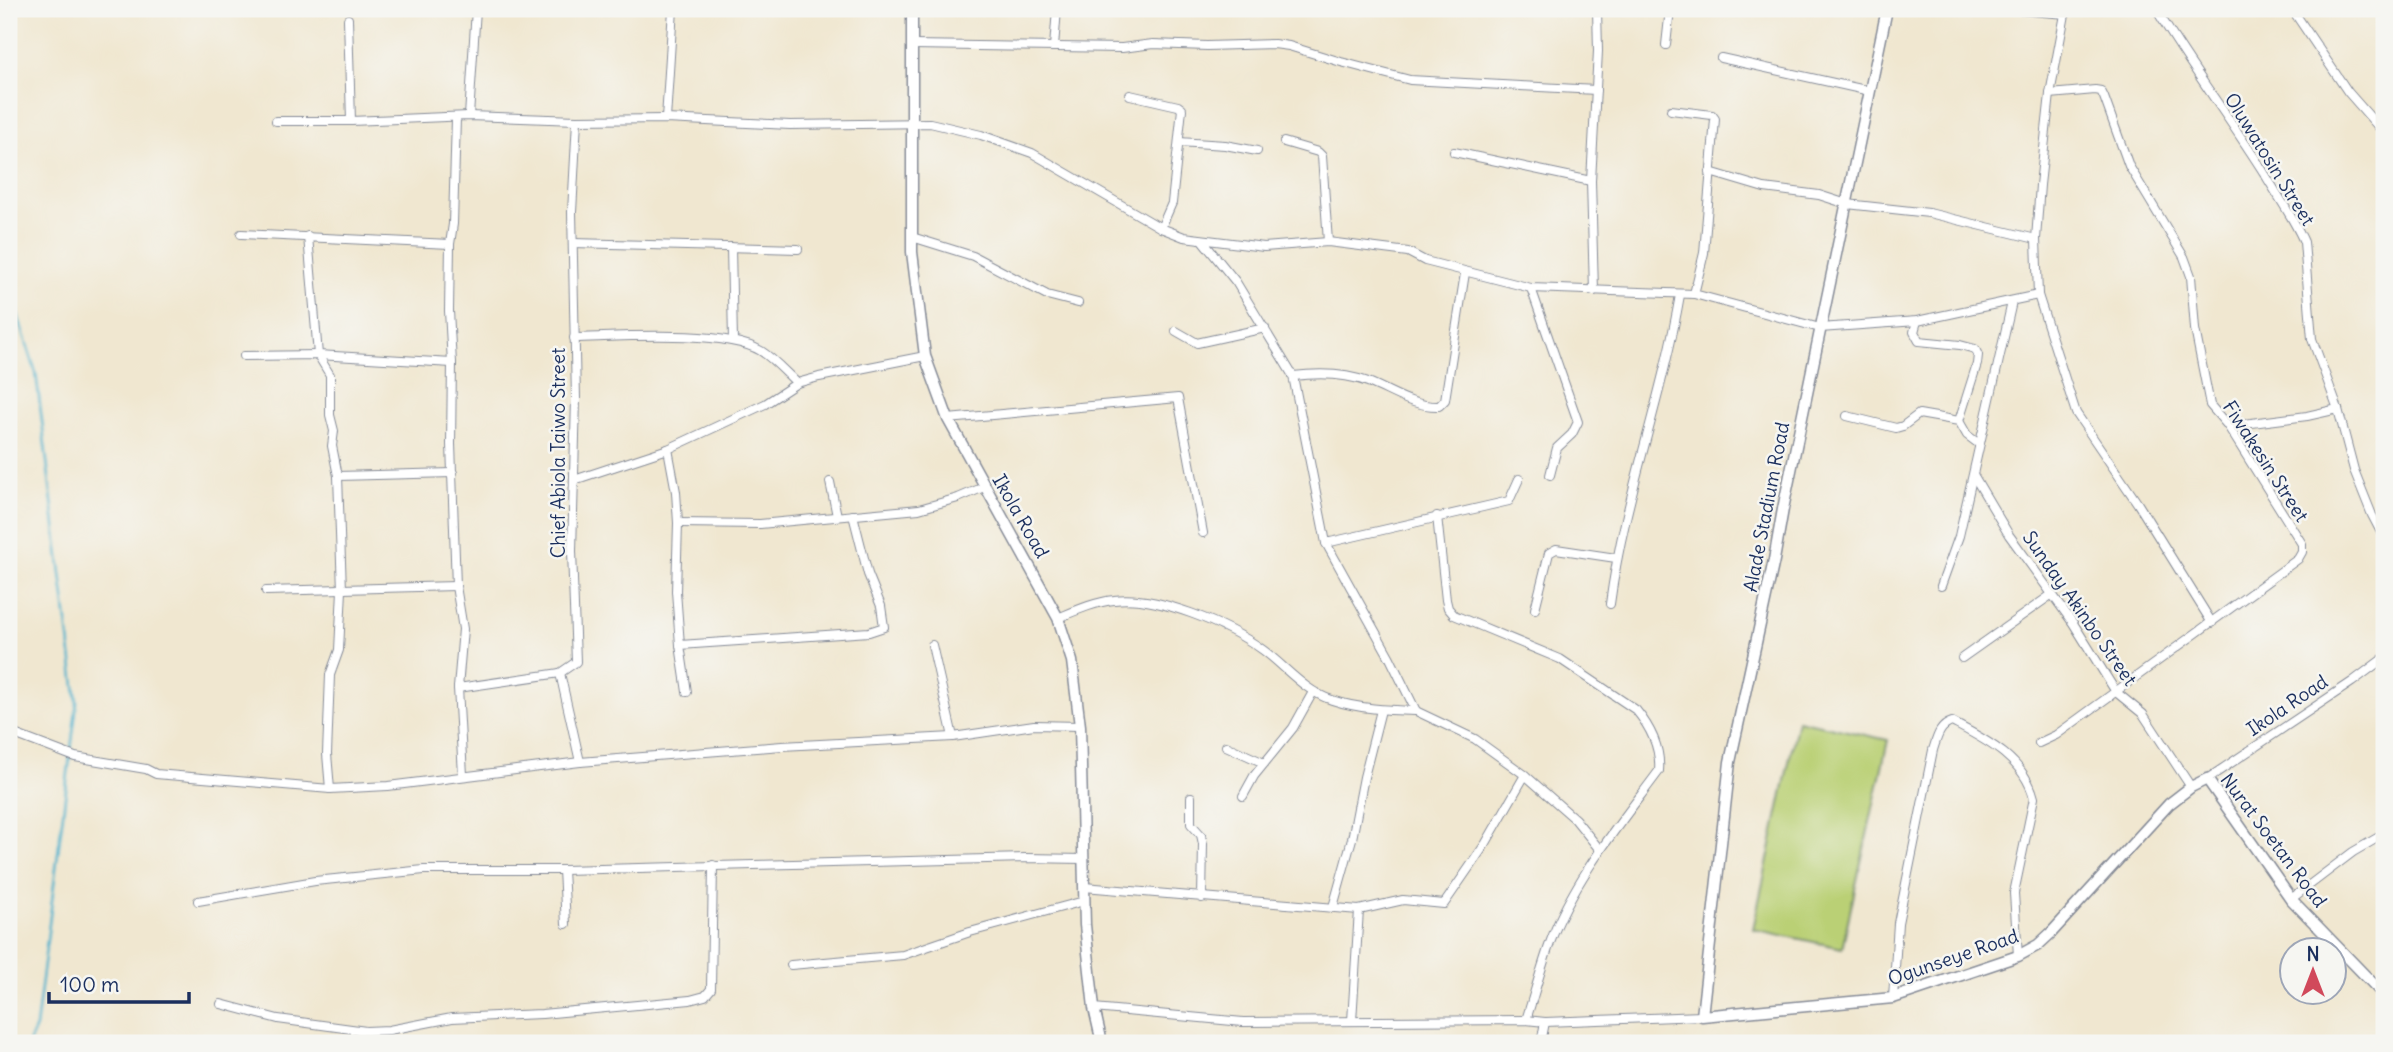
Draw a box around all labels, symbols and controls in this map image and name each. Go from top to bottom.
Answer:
street label: Oluwatosin Street [2220,88,2320,230]
street label: Chief Abiola Taiwo Street [546,348,570,558]
street label: Fiwakesin Street [2218,396,2314,526]
street label: Alade Stadium Road [1738,420,1794,594]
street label: Ikola Road [987,470,1055,562]
street label: Sunday Akinbo Street [2018,526,2142,690]
street label: Ikola Road [2242,669,2332,741]
street label: Nurat Soetan Road [2216,768,2332,912]
street label: Ogunseye Road [1885,923,2021,991]
north arrow [2278,936,2348,1006]
text: N [2306,942,2320,966]
scale bar [49,961,189,1005]
text: 100 m [60,971,119,998]

